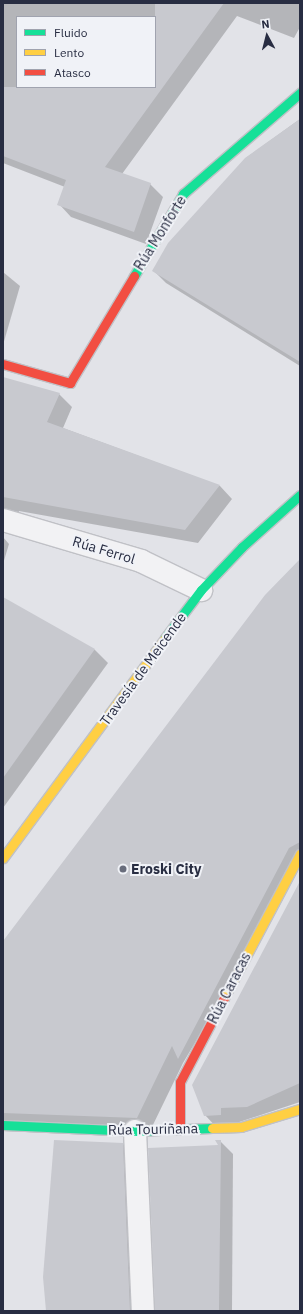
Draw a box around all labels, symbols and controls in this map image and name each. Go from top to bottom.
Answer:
legend [16,16,156,88]
north arrow [247,16,287,56]
text: N [261,17,270,32]
text: Fluido [54,25,87,40]
text: Lento [54,45,84,60]
text: Atasco [54,65,91,80]
street label: Rúa Monforte [130,193,190,273]
street label: Rúa Ferrol [71,533,137,567]
street label: Travesía de Meicende [96,609,190,729]
place label: Eroski City [131,861,201,877]
marker: Eroski City [118,864,128,874]
street label: Rúa Caracas [204,950,254,1026]
street label: Rúa Touriñana [108,1120,198,1138]

